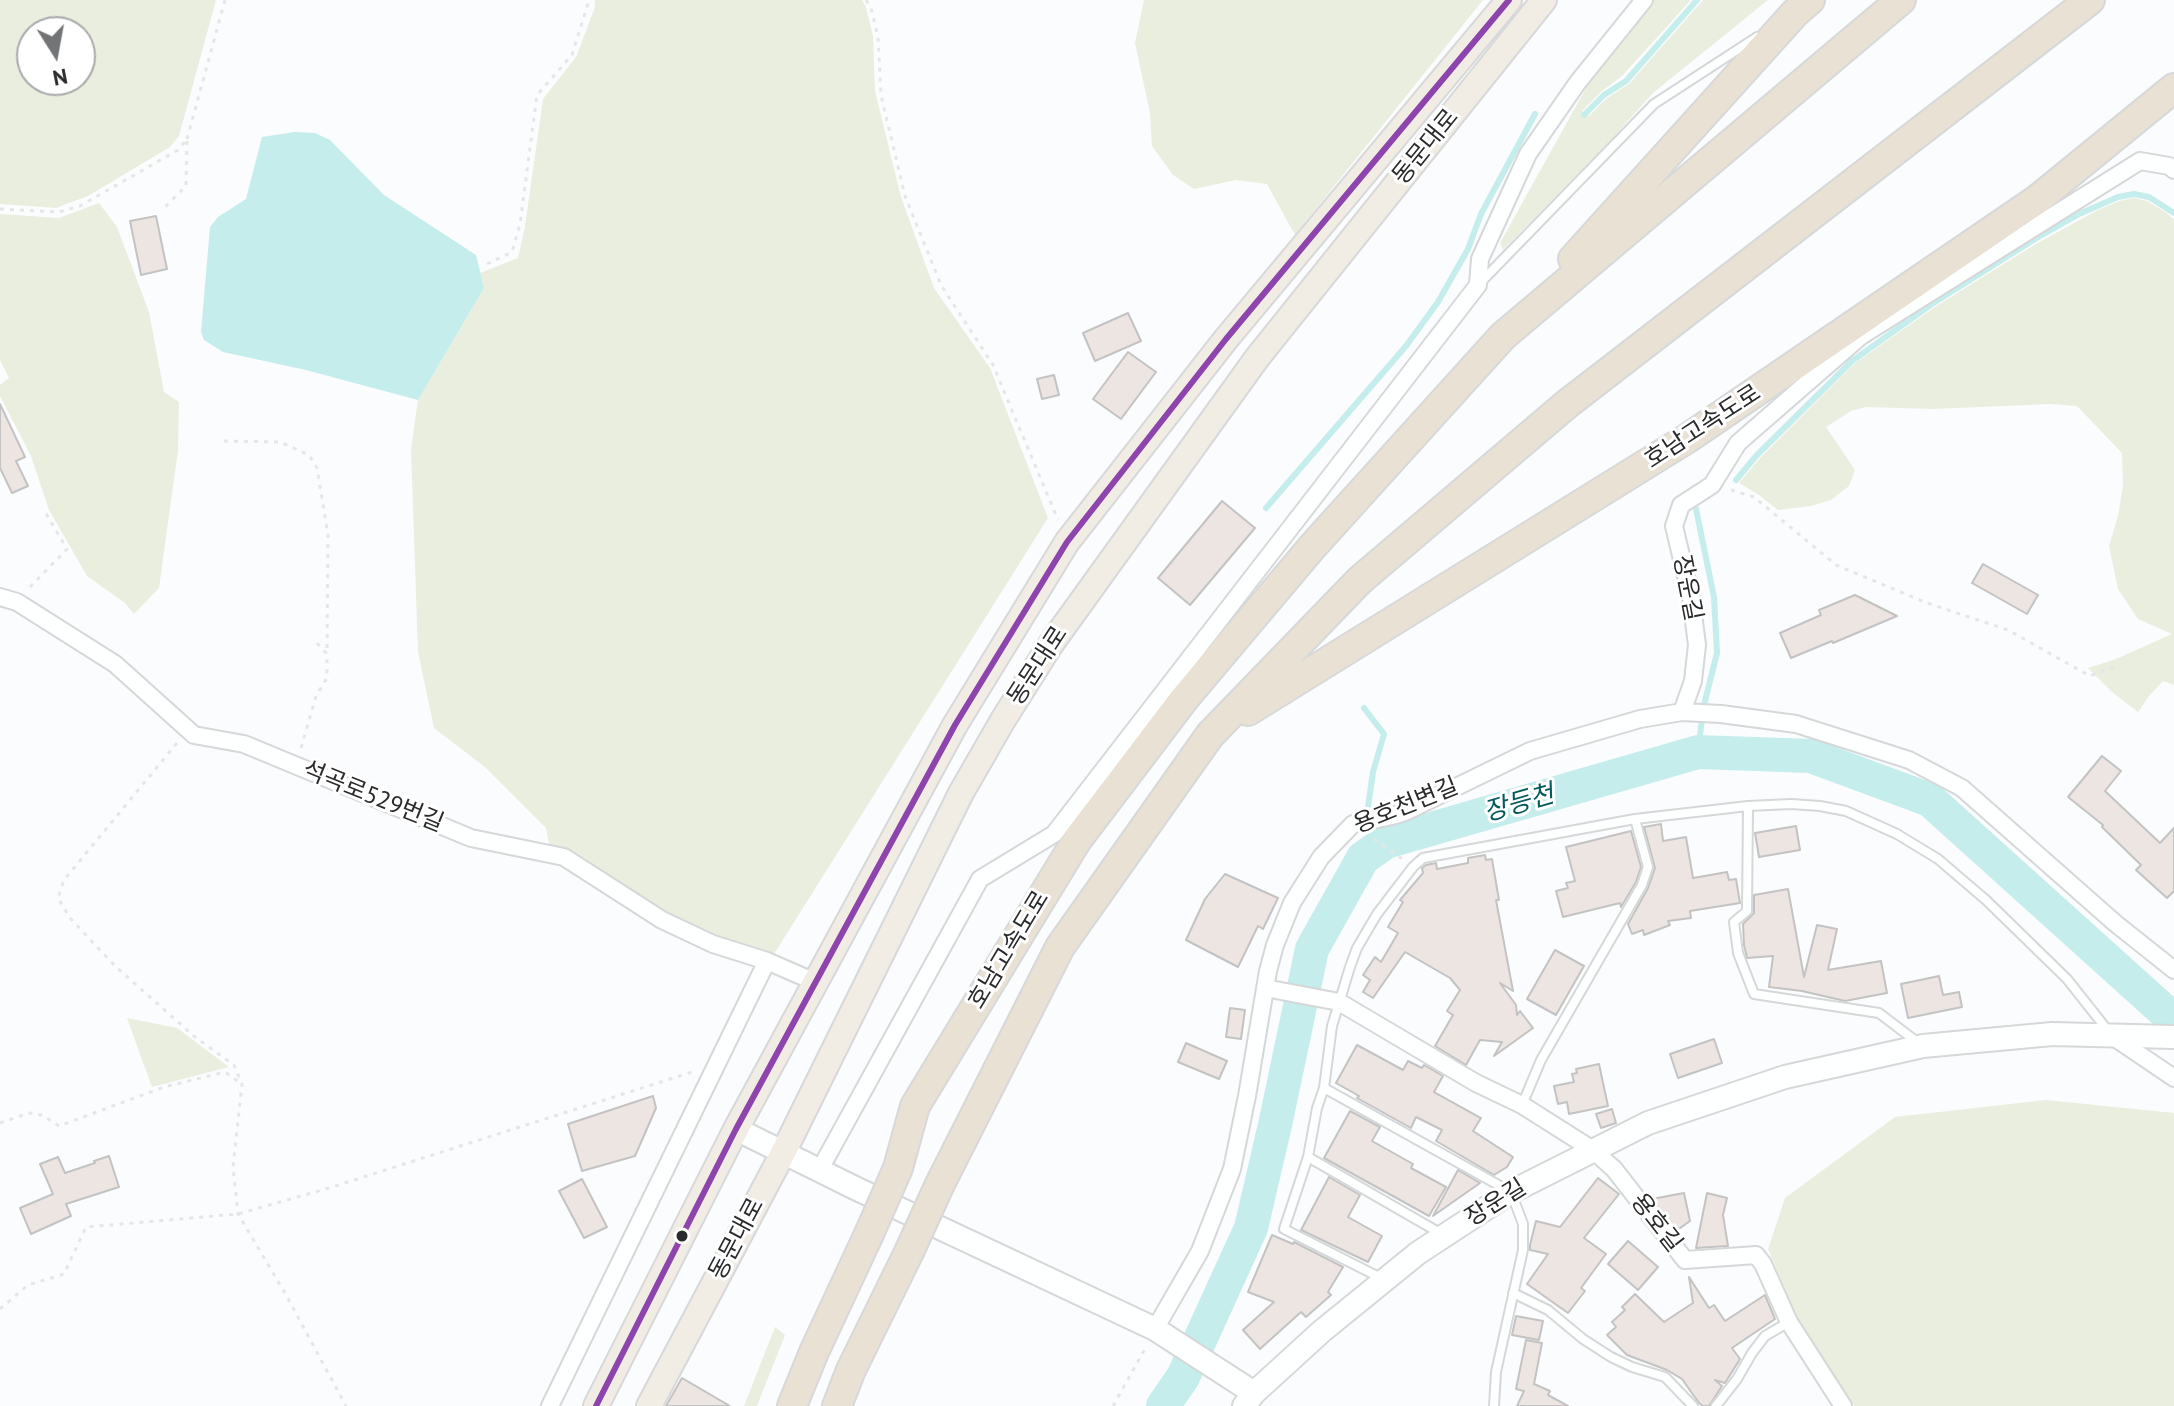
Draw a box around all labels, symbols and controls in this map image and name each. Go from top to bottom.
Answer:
north arrow [16,16,96,96]
text: N [50,62,70,93]
street label: 동문대로 [1387,104,1465,190]
street label: 호남고속도로 [1640,379,1766,475]
street label: 장운길 [1667,553,1707,623]
street label: 동문대로 [1002,621,1074,711]
street label: 석곡로529번길 [298,756,448,838]
street label: 용호천변길 [1349,772,1463,840]
water label: 장등천 [1480,779,1558,829]
street label: 호남고속도로 [963,886,1055,1014]
street label: 장운길 [1460,1173,1532,1233]
street label: 용호길 [1624,1188,1688,1258]
street label: 동문대로 [704,1193,770,1285]
unlabelled marker [674,1228,690,1244]

